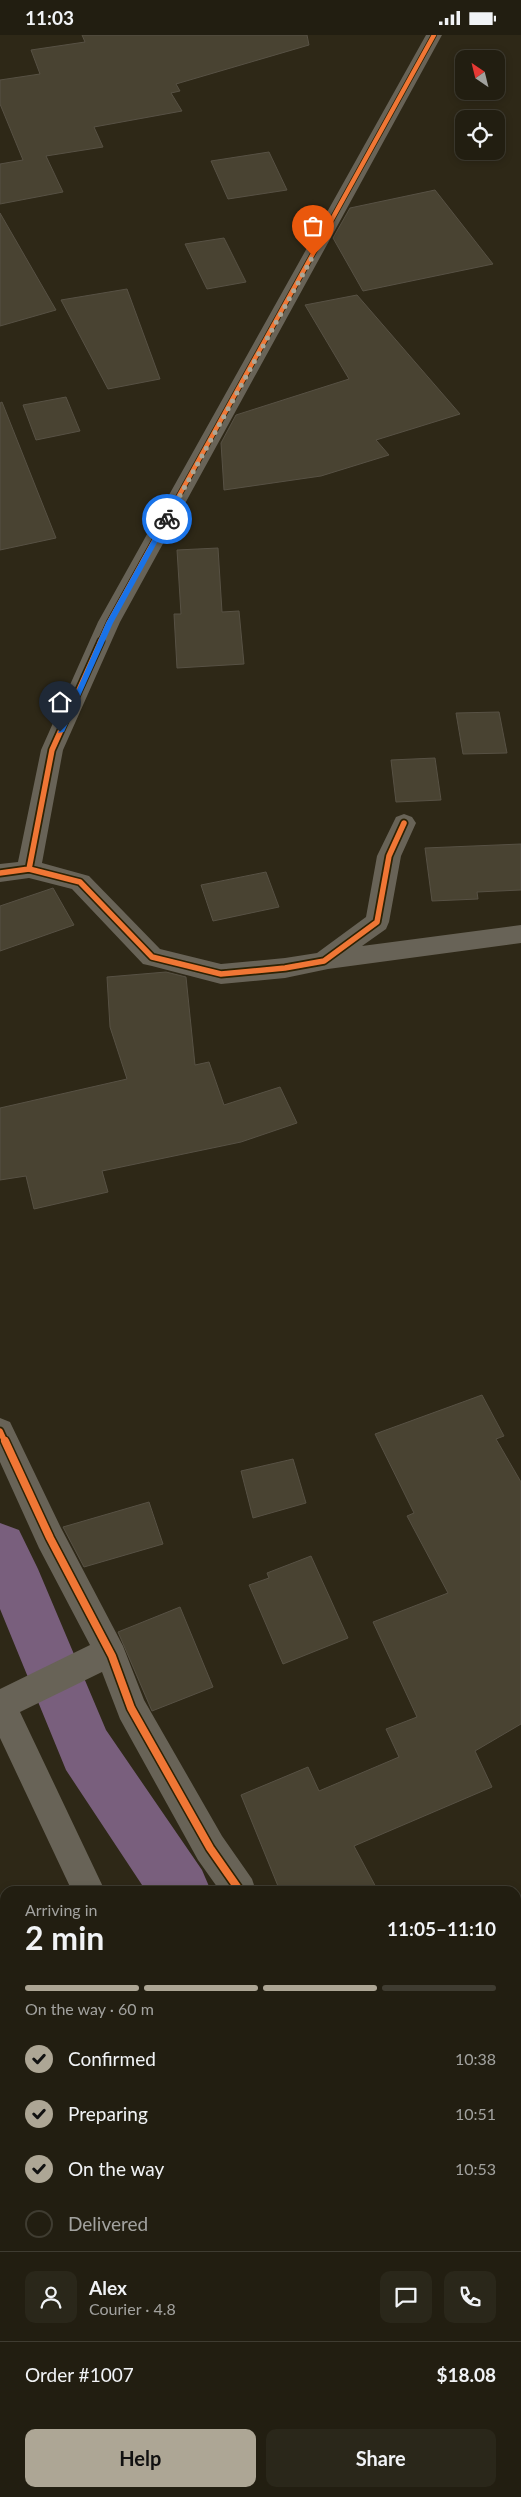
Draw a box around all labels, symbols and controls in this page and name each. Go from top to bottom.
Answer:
text: 11:03 [25,6,74,29]
north arrow [455,50,505,100]
map controls [455,50,505,160]
button: locate [455,110,505,160]
pin [292,205,334,256]
icon: bag [299,212,327,240]
courier [142,494,192,544]
icon: bike [153,505,181,533]
pin [39,681,81,732]
icon: home [46,688,74,716]
text: Arriving in [25,1900,98,1919]
text: 11:05–11:10 [387,1917,496,1940]
text: 2 min [25,1918,104,1957]
text: On the way · 60 m [25,1999,154,2018]
icon: check [25,2045,53,2073]
text: Confirmed [68,2047,156,2070]
text: 10:38 [455,2049,496,2068]
icon: check [25,2100,53,2128]
text: Preparing [68,2102,148,2125]
text: 10:51 [455,2104,496,2123]
icon: check [25,2155,53,2183]
text: On the way [68,2157,164,2180]
text: 10:53 [455,2159,496,2178]
text: Delivered [68,2212,148,2235]
button: person [25,2271,77,2323]
button: chat [380,2271,432,2323]
button: phone [444,2271,496,2323]
text: Alex [89,2276,127,2299]
text: Courier · 4.8 [89,2299,176,2318]
text: Order #1007 [25,2363,134,2386]
text: $18.08 [436,2363,496,2386]
button: Help [25,2429,256,2487]
button: Share [266,2429,496,2487]

